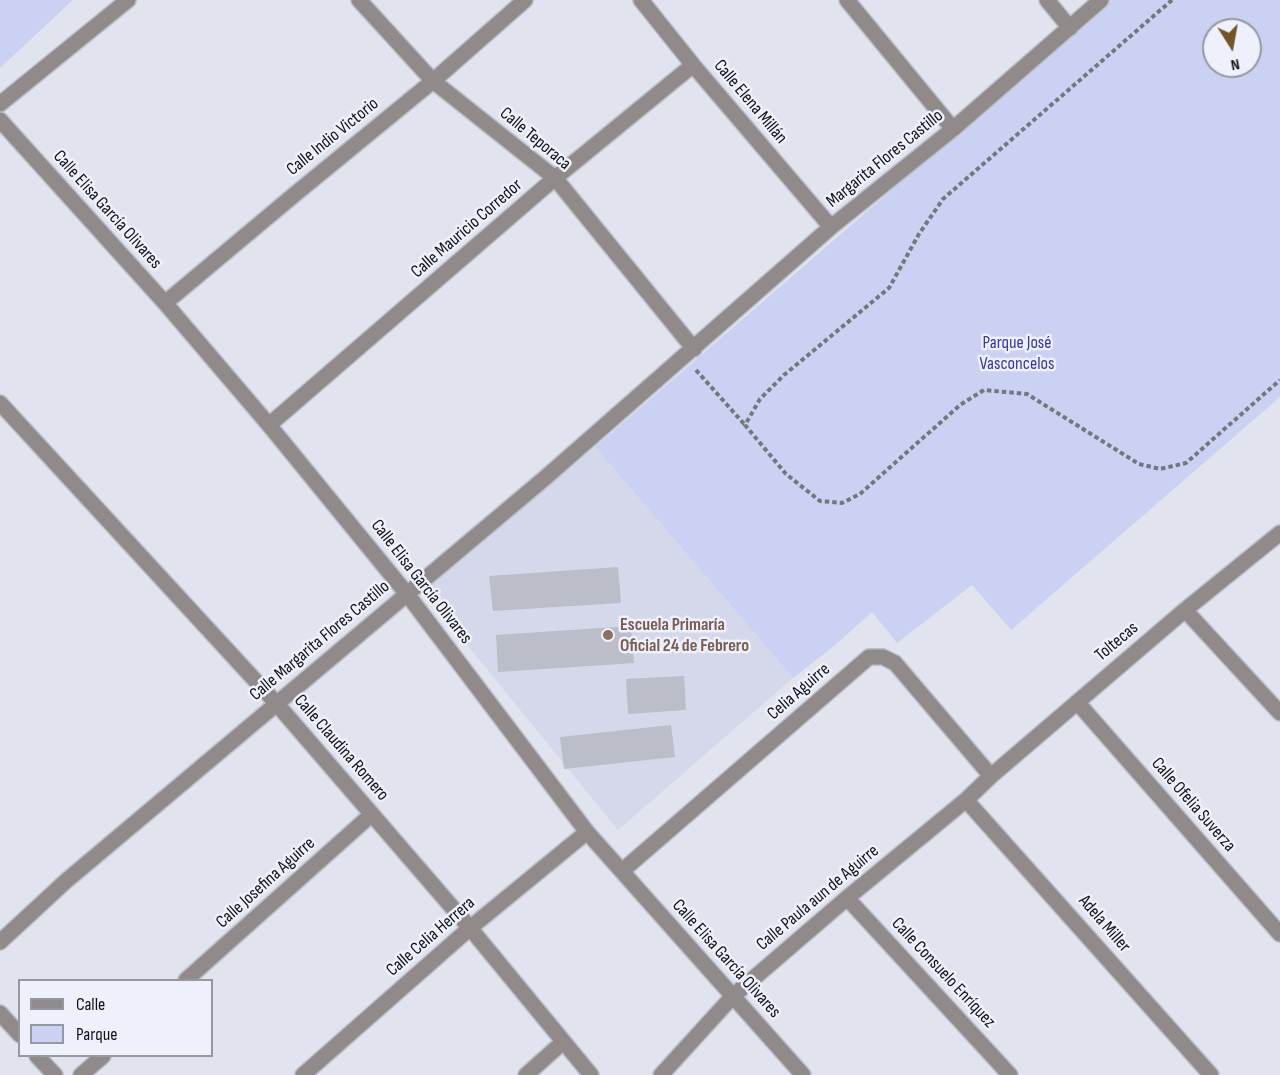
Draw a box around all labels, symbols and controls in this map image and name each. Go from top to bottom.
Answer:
north arrow [1202,18,1262,78]
text: N [1229,54,1241,74]
street label: Calle Elena Millán [709,56,791,148]
street label: Calle Indio Victorio [283,93,383,181]
street label: Calle Teporaca [495,103,575,175]
street label: Margarita Flores Castillo [822,105,948,213]
street label: Calle Elisa García Olivares [48,146,166,274]
street label: Calle Mauricio Corredor [407,175,527,283]
park label: Parque José Vasconcelos [980,332,1054,374]
street label: Calle Elisa García Olivares [366,515,476,649]
street label: Calle Margarita Flores Castillo [246,576,394,706]
place label: Escuela Primaría Oficial 24 de Febrero [620,614,749,656]
street label: Toltecas [1091,618,1143,666]
marker: Escuela Primaría Oficial 24 de Febrero [601,628,615,642]
street label: Celia Aguirre [763,659,835,725]
street label: Calle Claudina Romero [289,690,393,806]
street label: Calle Ofelia Suverza [1146,753,1240,857]
street label: Calle Josefina Aguirre [212,833,320,933]
street label: Calle Paula aun de Aguirre [752,841,884,955]
street label: Adela Miller [1073,891,1135,957]
street label: Calle Celia Herrera [382,893,480,981]
street label: Calle Elisa García Olivares [667,895,785,1023]
street label: Calle Consuelo Enríquez [886,913,1000,1033]
legend [18,979,213,1057]
text: Calle [76,994,105,1015]
text: Parque [76,1024,117,1045]

